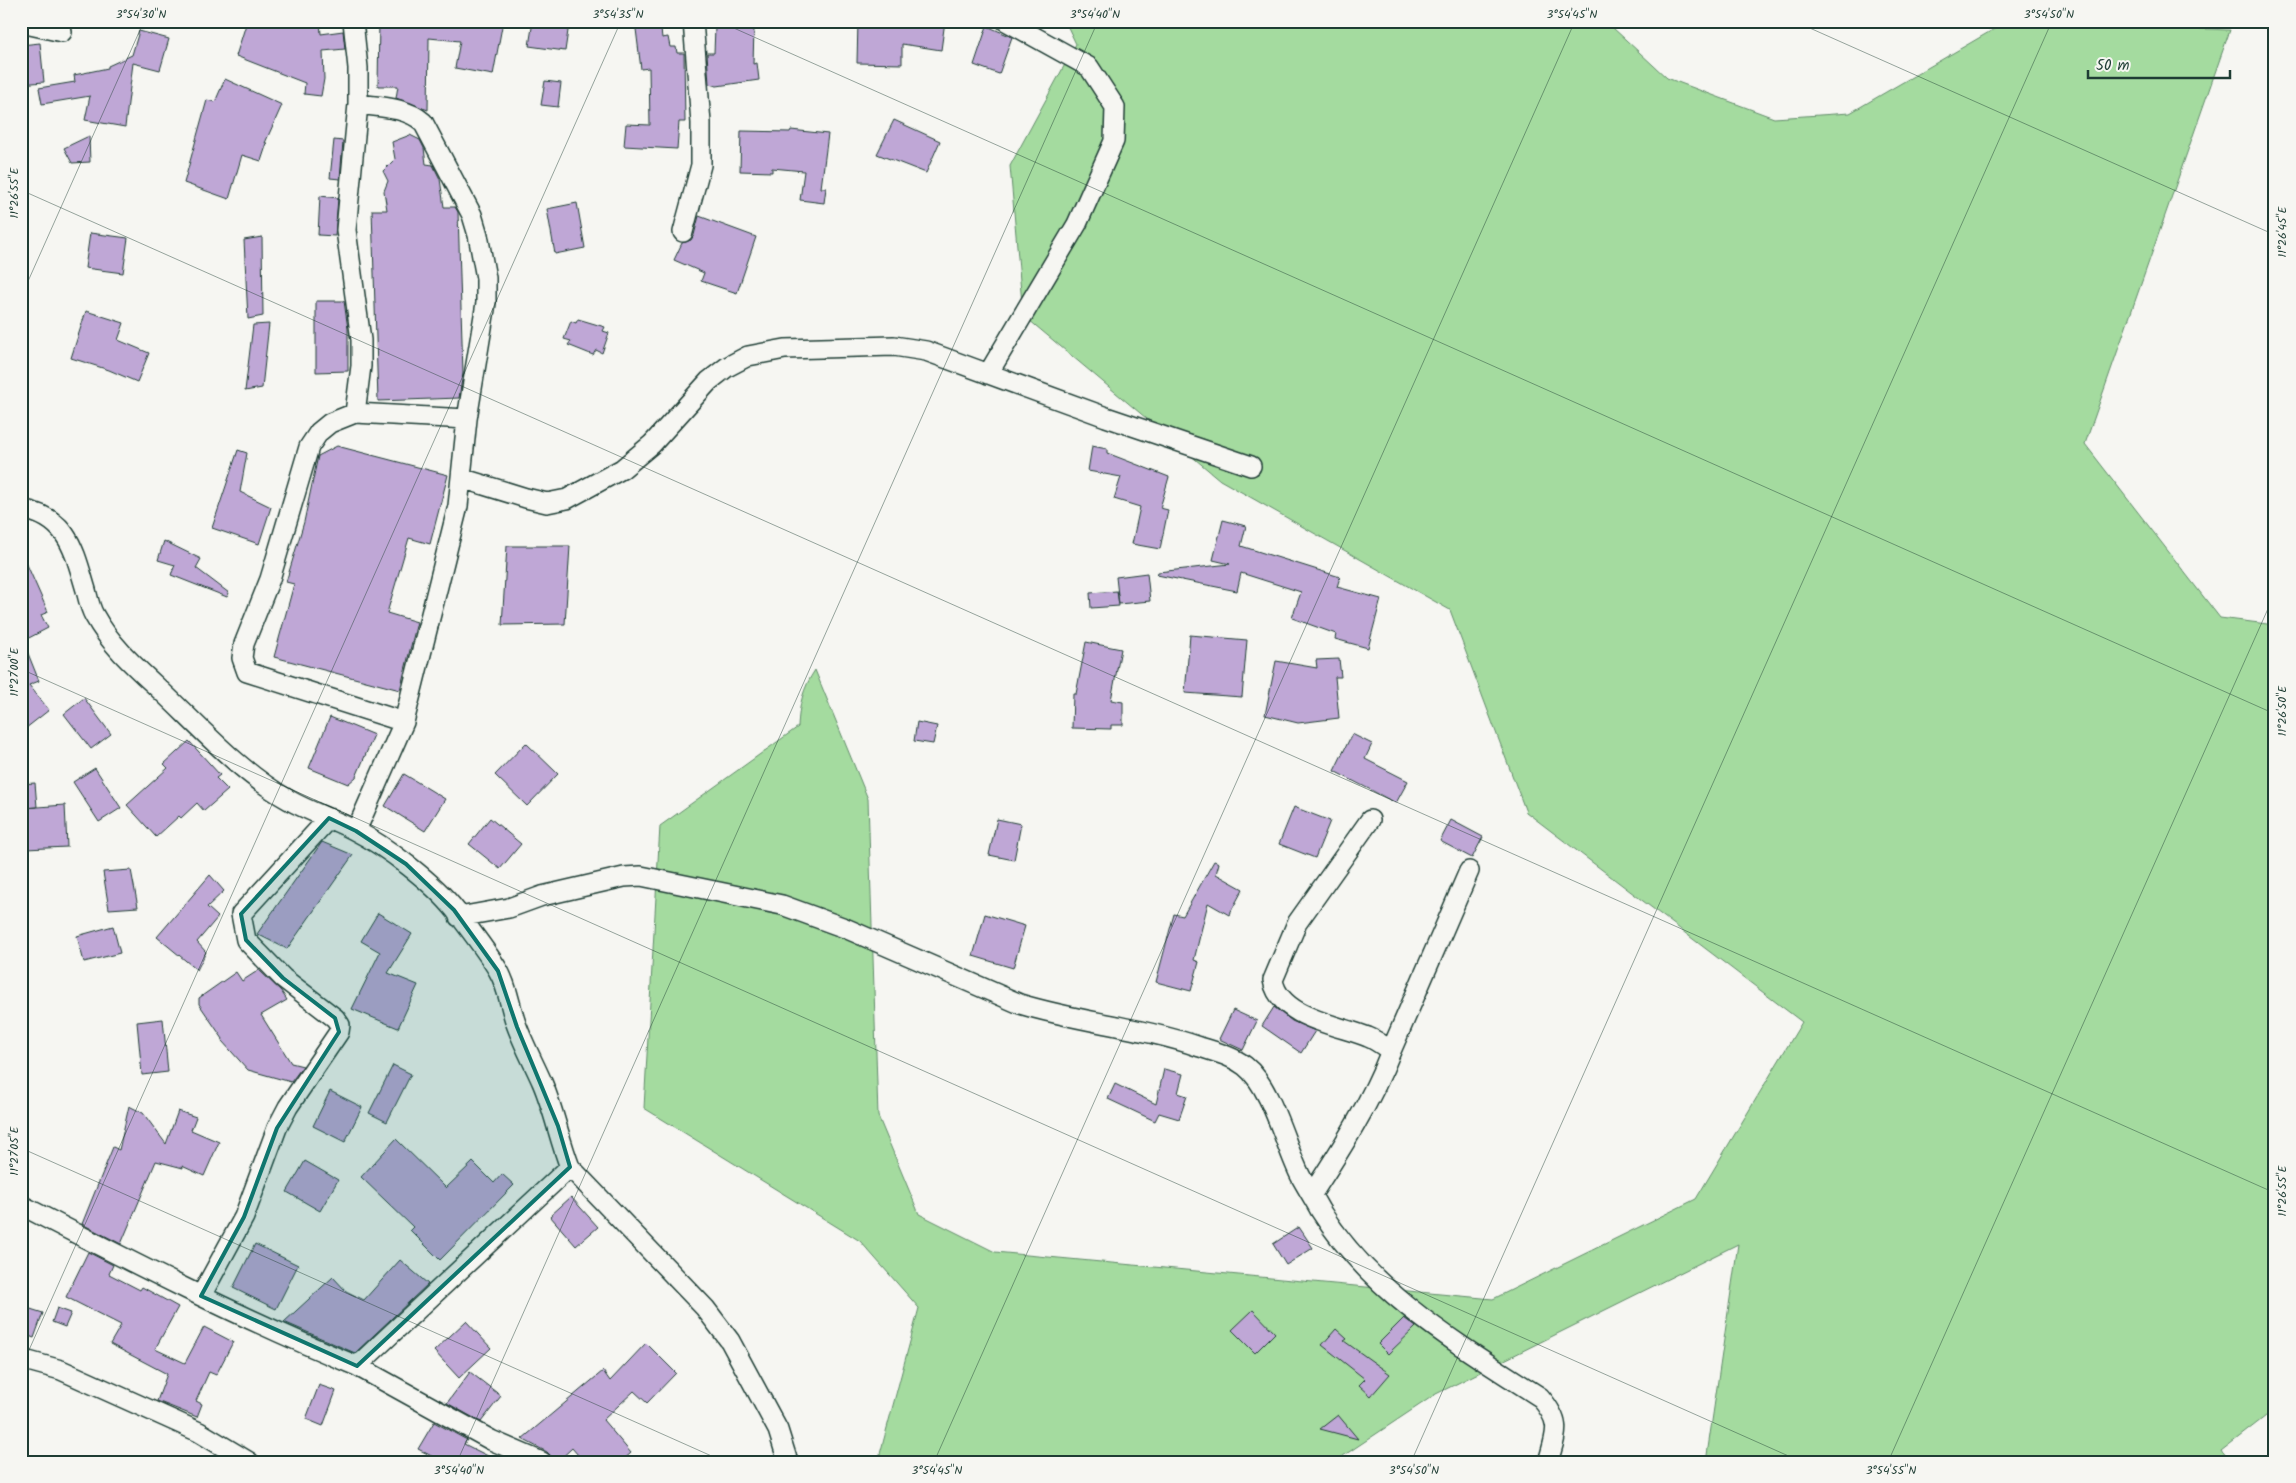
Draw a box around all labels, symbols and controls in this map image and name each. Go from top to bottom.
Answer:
text: 3°54'30"N [116,5,166,24]
text: 3°54'35"N [592,5,644,24]
text: 3°54'40"N [1070,5,1120,24]
text: 3°54'45"N [1547,5,1597,24]
text: 3°54'50"N [2024,5,2074,24]
scale bar [2088,48,2231,80]
text: 50 m [2096,54,2130,78]
text: 11°26'55"E [5,167,24,218]
text: 11°26'45"E [2273,206,2292,258]
text: 11°27'00"E [5,647,24,696]
text: 11°26'50"E [2273,685,2292,736]
text: 11°27'05"E [5,1125,24,1176]
text: 11°26'55"E [2273,1165,2292,1216]
text: 3°54'40"N [434,1461,484,1480]
text: 3°54'45"N [912,1461,962,1480]
text: 3°54'50"N [1389,1461,1439,1480]
text: 3°54'55"N [1866,1461,1916,1480]

